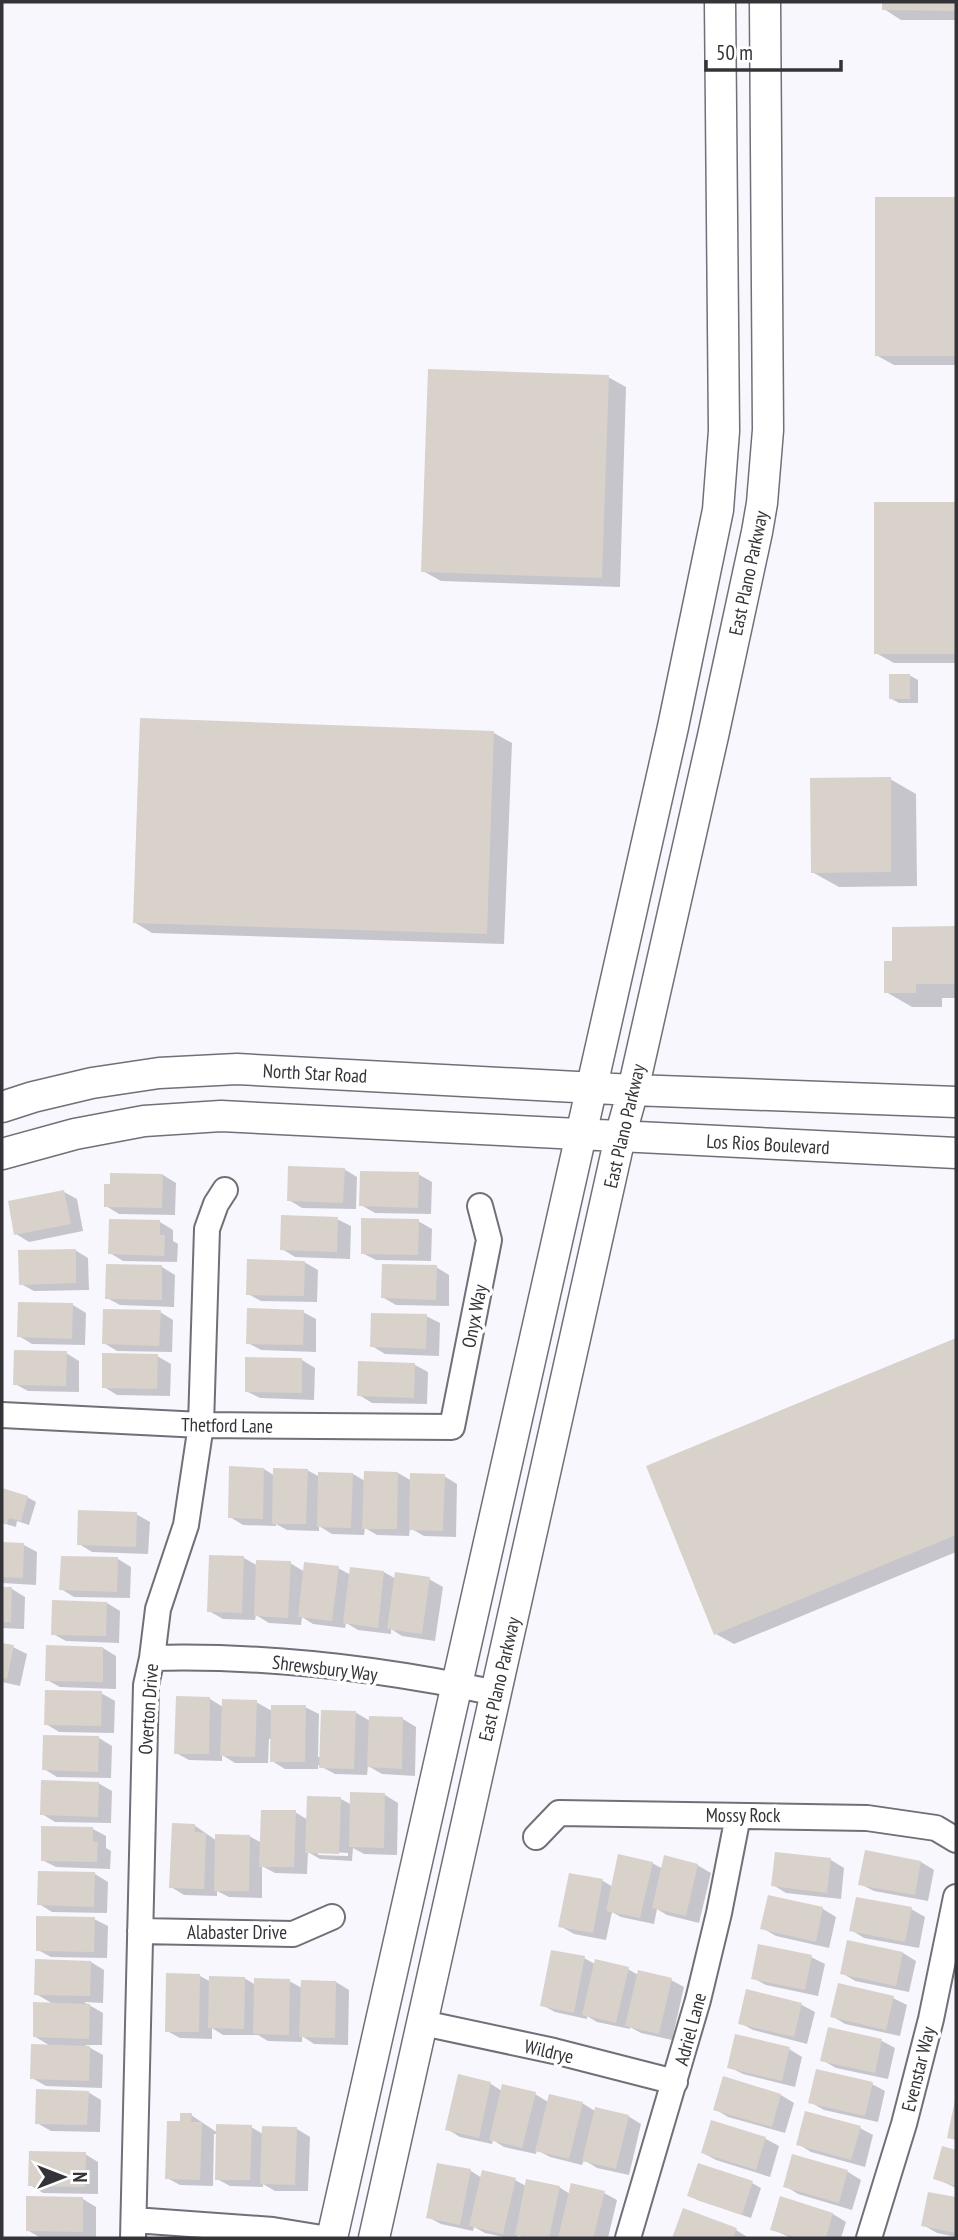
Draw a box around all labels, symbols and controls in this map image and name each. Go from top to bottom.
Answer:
scale bar [706,28,841,72]
text: 50 m [716,39,753,66]
street label: East Plano Parkway [723,508,773,638]
street label: North Star Road [262,1058,368,1088]
street label: East Plano Parkway [598,1061,650,1190]
street label: Los Rios Boulevard [706,1129,830,1159]
street label: Onyx Way [456,1282,492,1350]
street label: Thetford Lane [181,1412,273,1438]
street label: East Plano Parkway [473,1614,525,1743]
street label: Shrewsbury Way [271,1650,380,1686]
street label: Overton Drive [133,1662,163,1755]
street label: Mossy Rock [706,1803,781,1827]
street label: Alabaster Drive [187,1920,287,1944]
street label: Adriel Lane [669,1990,711,2068]
street label: Evenstar Way [896,2023,940,2114]
street label: Wildrye [522,2034,576,2068]
north arrow [28,2142,98,2212]
text: N [68,2172,92,2182]

